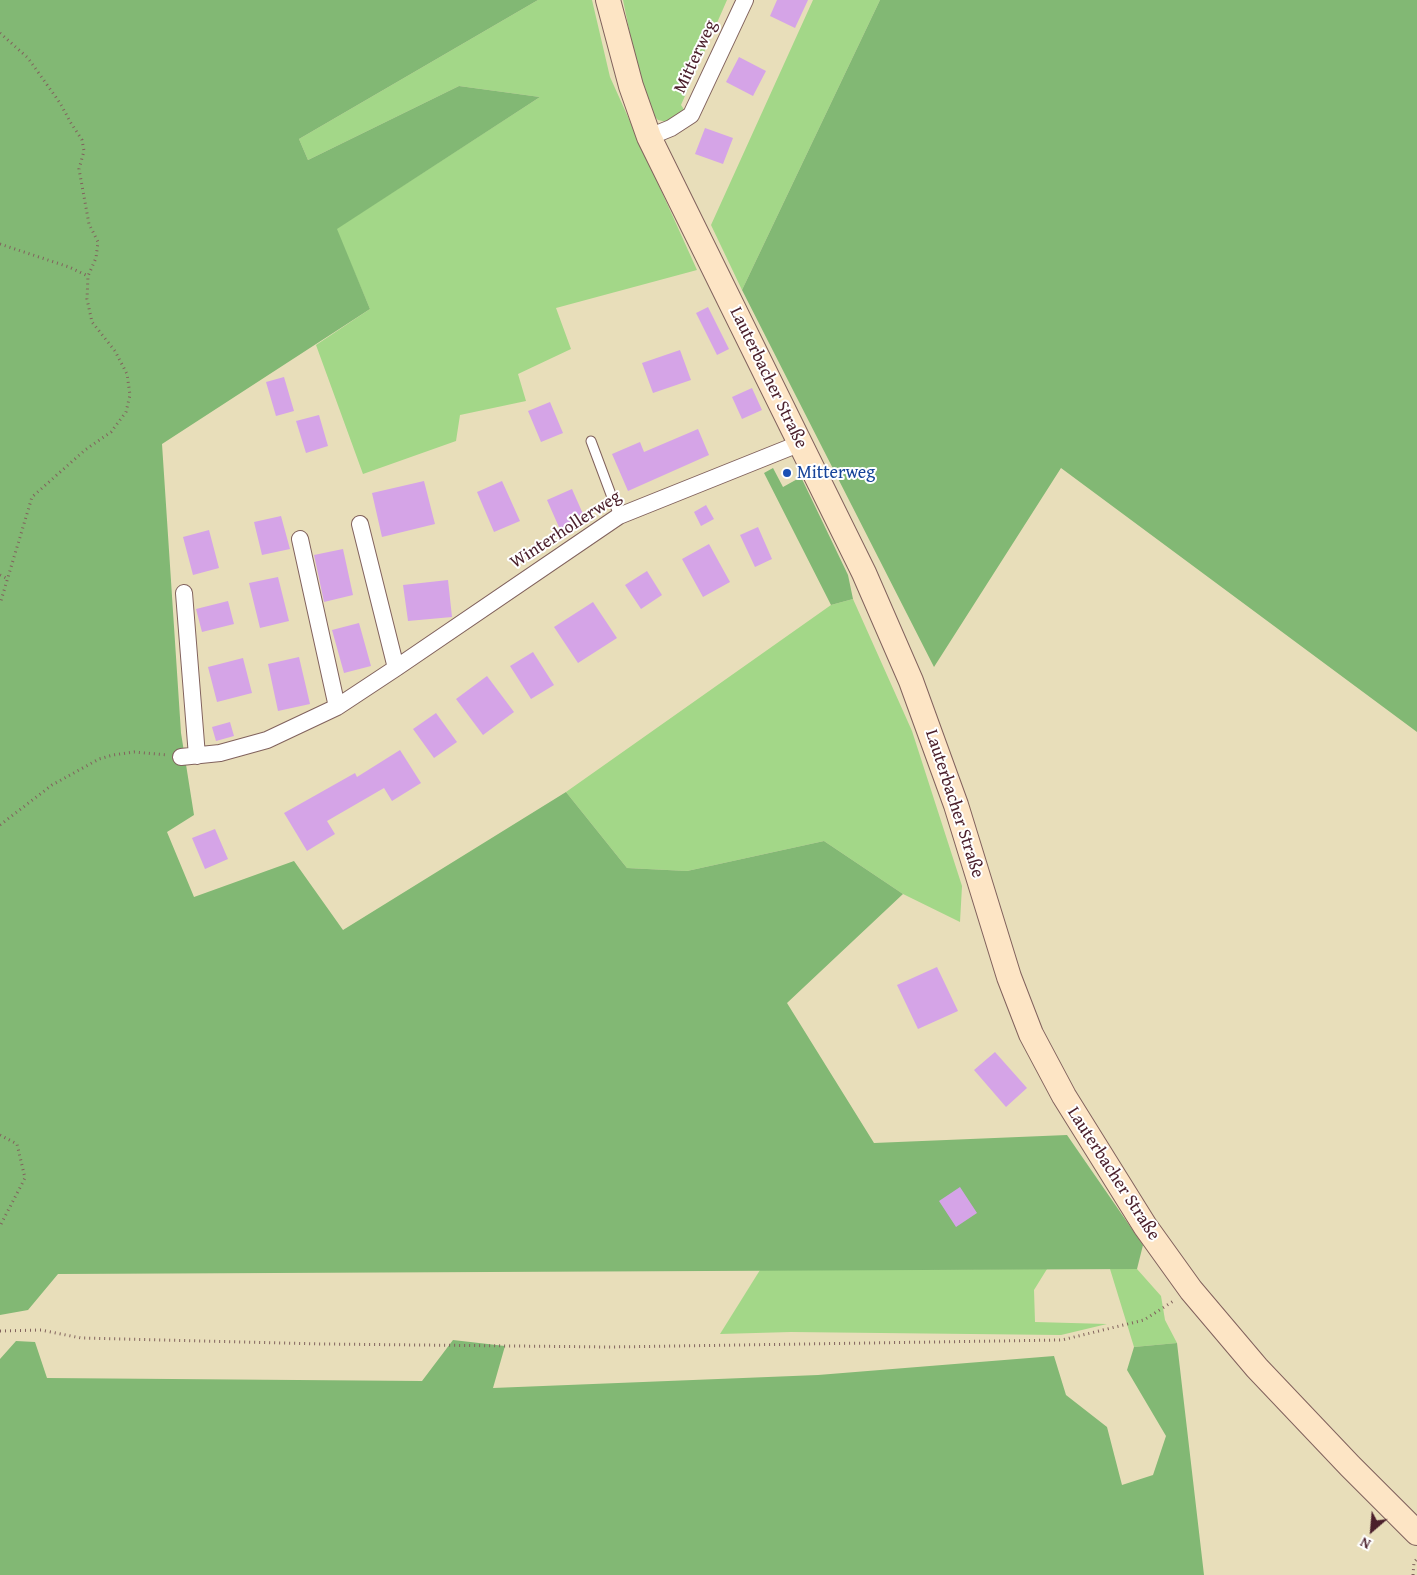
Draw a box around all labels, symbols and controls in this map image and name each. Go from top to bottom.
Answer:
street label: Mitterweg [670,17,722,97]
street label: Lauterbacher Straße [724,304,812,452]
place label: Mitterweg [797,462,875,484]
marker: Mitterweg [781,467,793,479]
street label: Winterhollerweg [507,486,625,574]
street label: Lauterbacher Straße [920,727,988,881]
street label: Lauterbacher Straße [1062,1103,1164,1245]
north arrow [1347,1505,1397,1555]
text: N [1356,1532,1374,1554]

